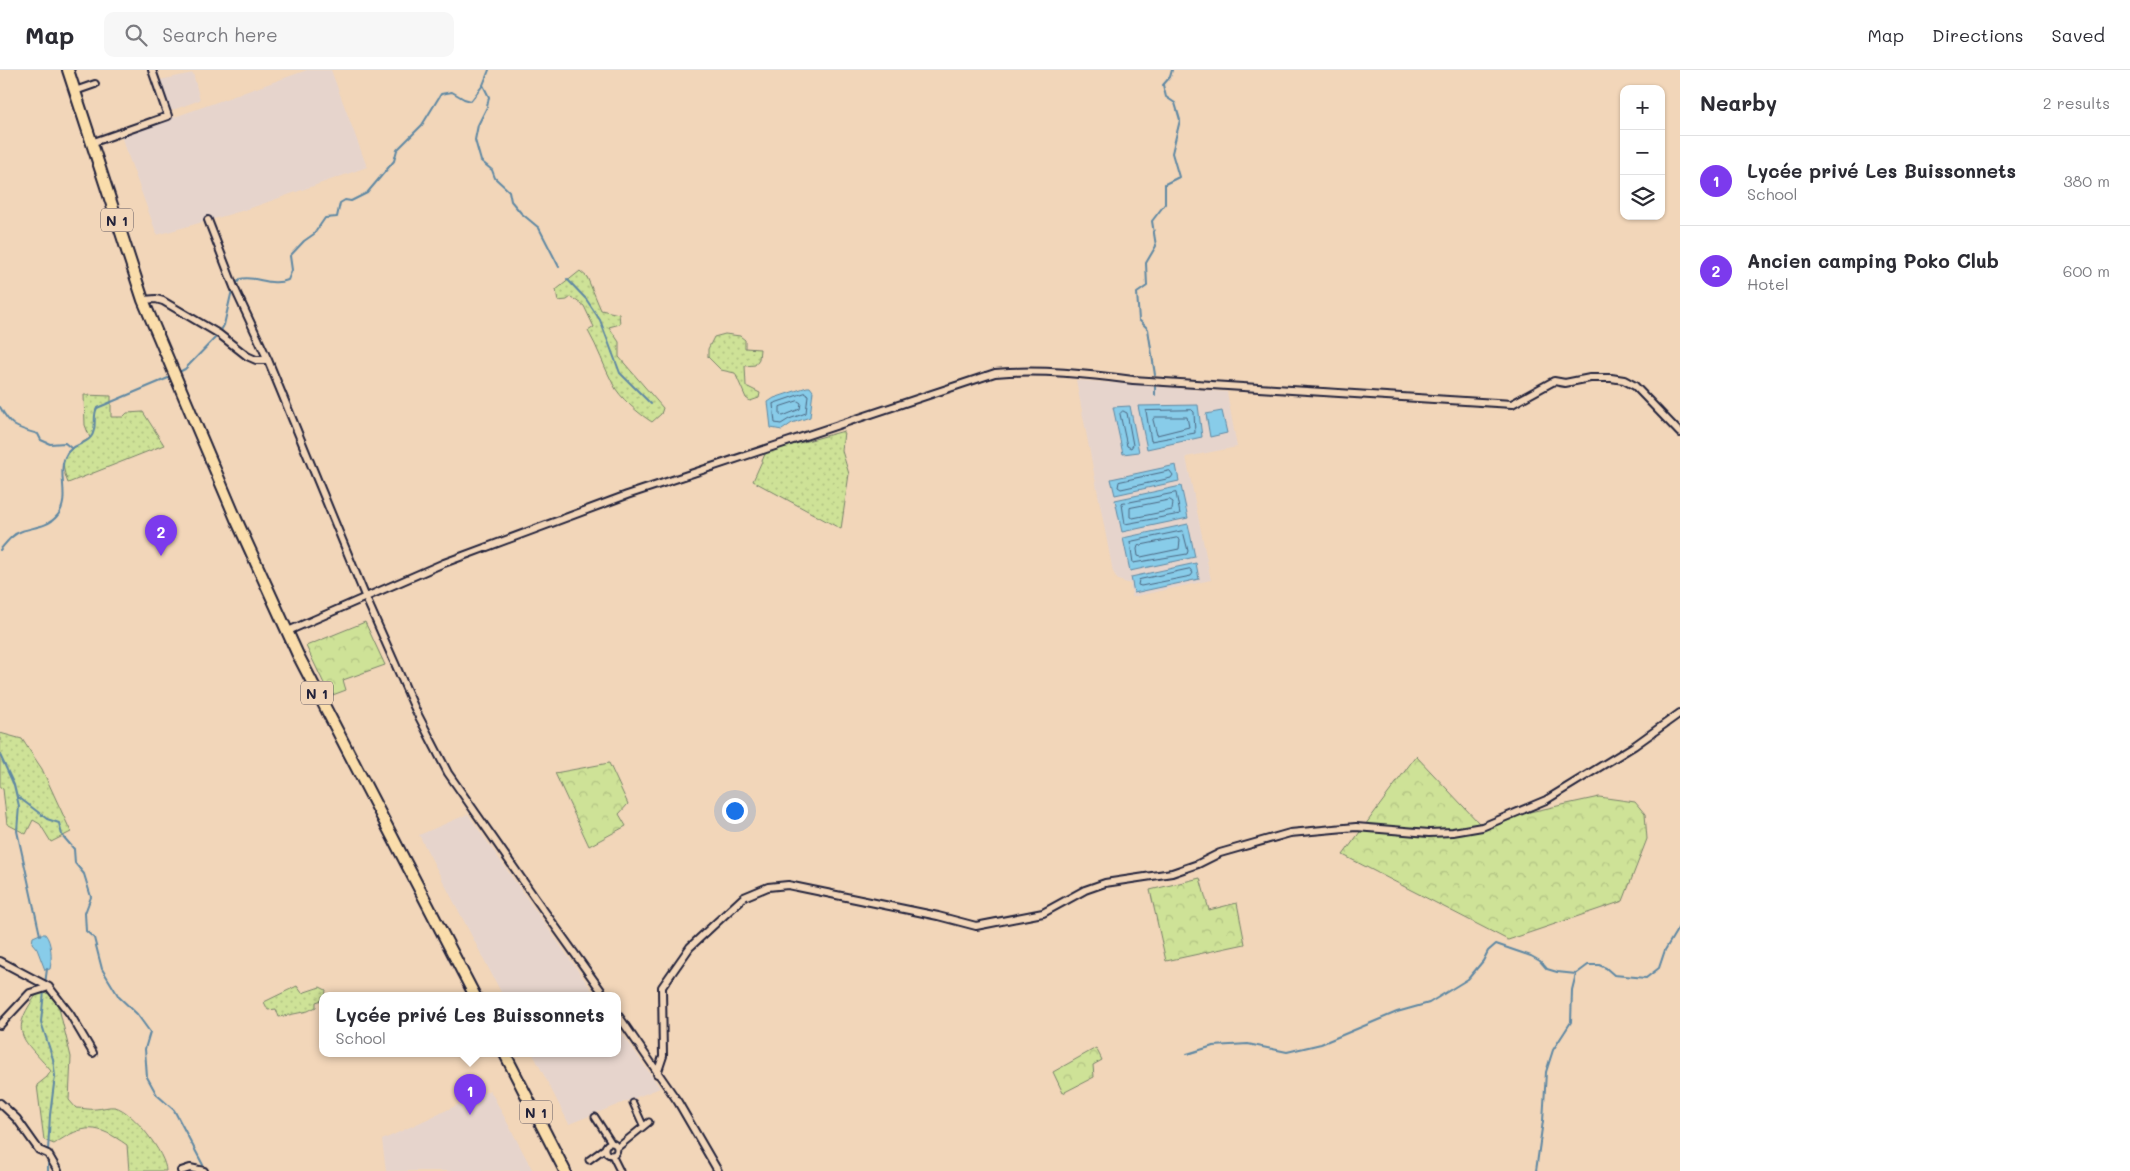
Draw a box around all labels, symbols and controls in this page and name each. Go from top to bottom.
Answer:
search box [104,12,454,57]
text: Map [25,19,74,50]
icon: search [122,21,150,49]
text: Search here [162,22,278,47]
text: Map [1867,23,1904,47]
text: Directions [1932,23,2024,47]
text: Saved [2052,23,2105,47]
map controls [1620,85,1665,220]
button: + [1620,85,1665,130]
text: Nearby [1700,89,1777,116]
text: 2 results [2043,92,2110,113]
button: − [1620,130,1665,175]
text: Lycée privé Les Buissonnets [1747,158,2016,183]
text: 1 [1712,170,1720,191]
text: 380 m [2063,170,2110,191]
button: layers [1620,175,1665,220]
text: School [1747,183,1797,204]
road number: N 1 [101,208,133,232]
text: Ancien camping Poko Club [1747,248,1999,273]
text: 2 [1712,260,1720,281]
text: 600 m [2063,260,2110,281]
text: Hotel [1747,273,1789,294]
pin: 2 [145,515,177,556]
road number: N 1 [301,682,333,704]
your location [722,798,748,824]
popup [319,992,621,1057]
text: Lycée privé Les Buissonnets [335,1002,605,1027]
text: School [335,1027,386,1048]
pin: 1 [454,1074,486,1115]
road number: N 1 [520,1100,552,1124]

